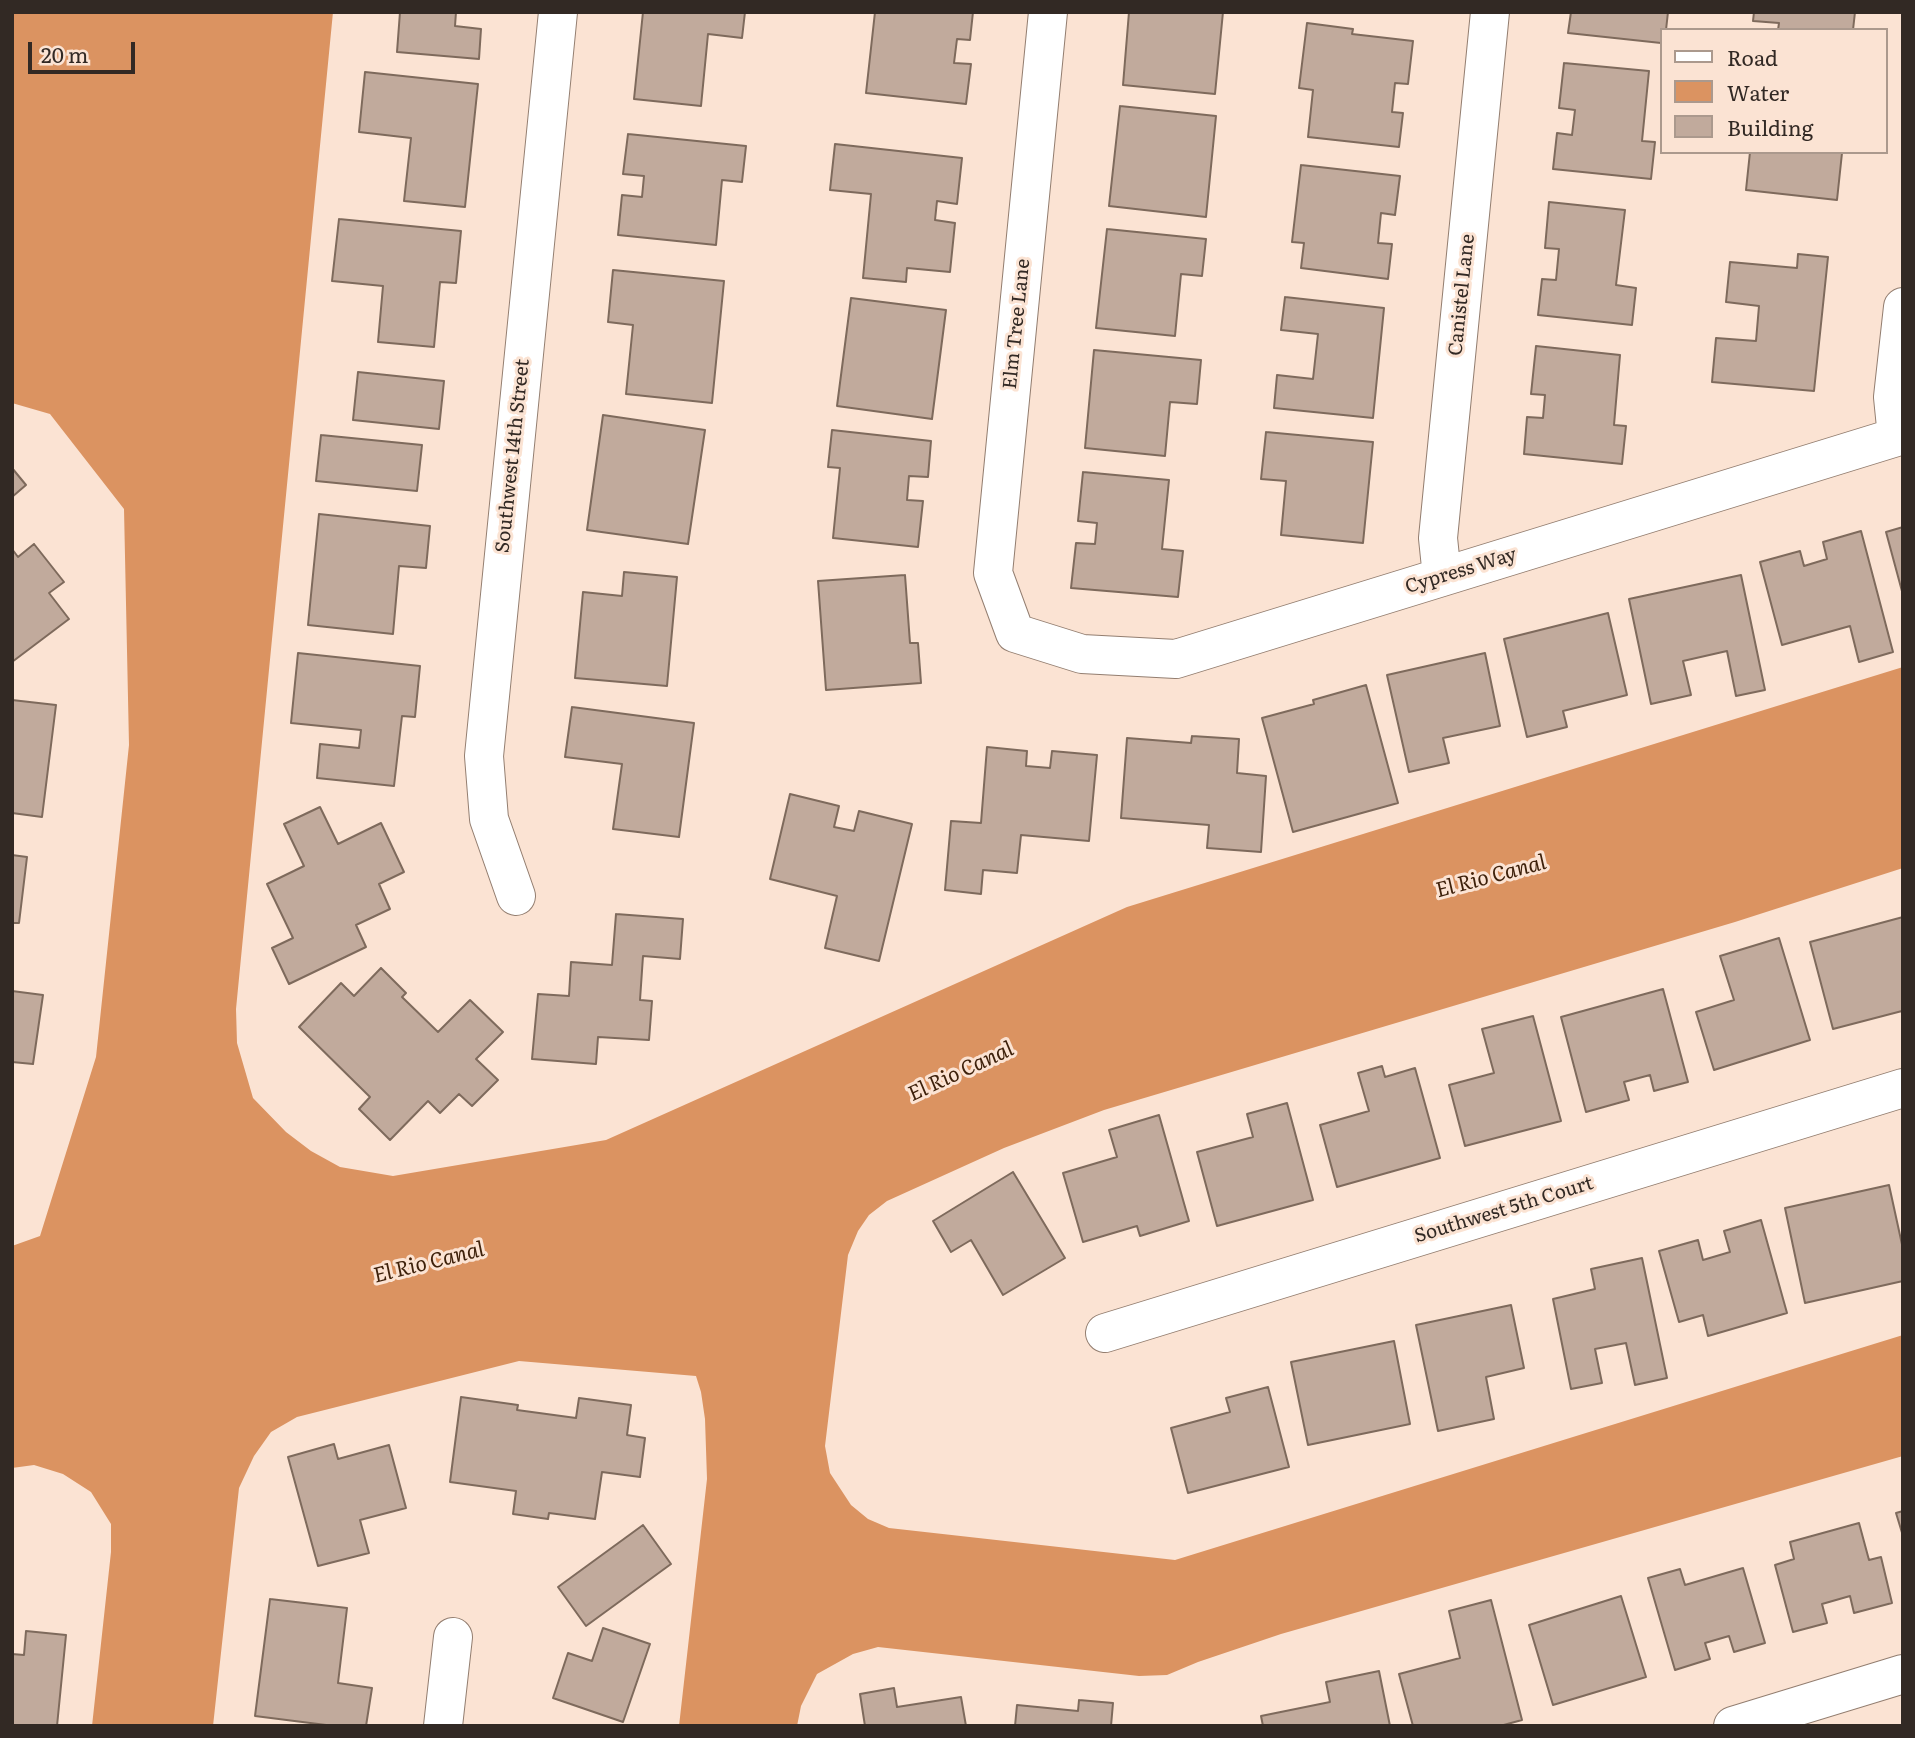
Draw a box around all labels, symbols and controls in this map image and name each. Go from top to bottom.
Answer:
scale bar [32,28,138,72]
legend [1660,28,1887,154]
text: 20 m [41,38,88,69]
text: Road [1727,41,1778,72]
text: Water [1727,76,1789,107]
text: Building [1727,111,1813,142]
street label: Canistel Lane [1444,233,1480,357]
street label: Elm Tree Lane [999,258,1035,390]
street label: Southwest 14th Street [491,358,535,554]
street label: Cypress Way [1402,543,1520,599]
water label: El Rio Canal [1433,850,1549,904]
water label: El Rio Canal [904,1037,1018,1107]
street label: Southwest 5th Court [1412,1172,1596,1248]
water label: El Rio Canal [371,1237,487,1289]

